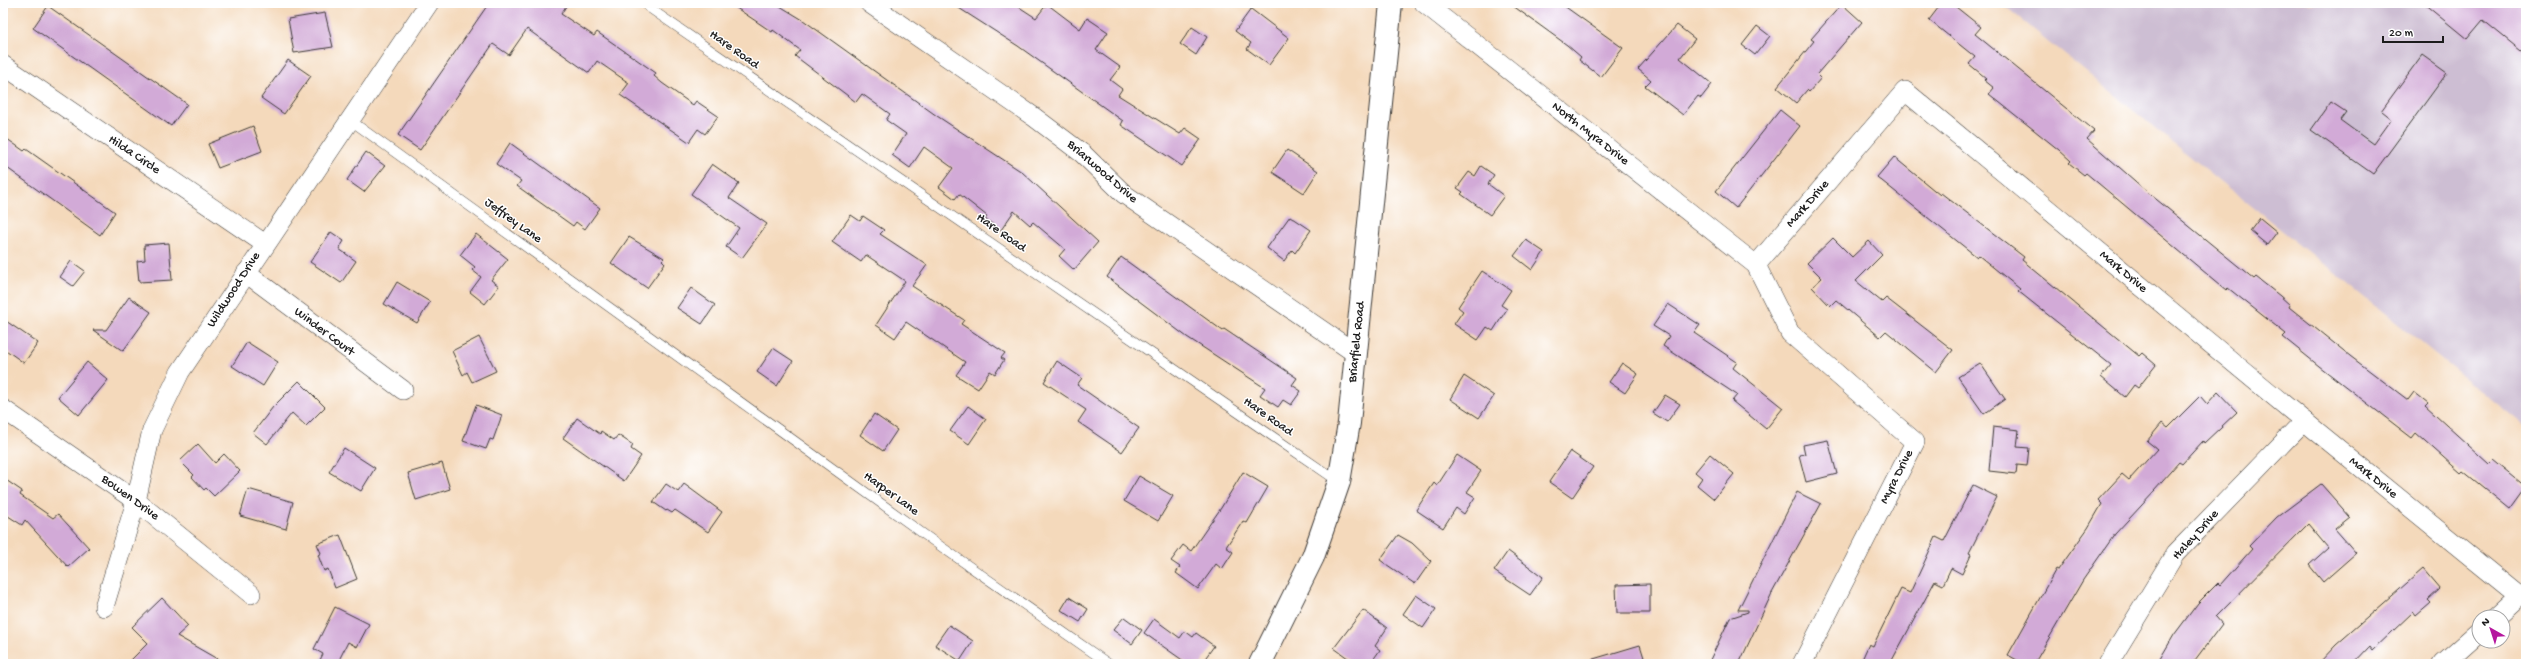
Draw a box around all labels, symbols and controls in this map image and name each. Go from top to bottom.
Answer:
scale bar [2383,18,2443,44]
street label: Hare Road [706,27,763,73]
text: 20 m [2389,27,2414,41]
street label: North Myra Drive [1548,99,1632,169]
street label: Hilda Circle [105,132,163,178]
street label: Briarwood Drive [1063,137,1141,207]
street label: Mark Drive [1783,177,1833,231]
street label: Jeffrey Lane [481,195,545,247]
street label: Hare Road [973,210,1030,256]
street label: Mark Drive [2096,248,2150,297]
street label: Wildwood Drive [204,249,264,331]
street label: Briarfield Road [1345,299,1369,384]
street label: Winder Court [291,304,359,361]
street label: Hare Road [1240,394,1297,440]
street label: Myra Drive [1877,447,1917,507]
street label: Mark Drive [2346,454,2400,502]
street label: Harper Lane [860,469,922,519]
street label: Bowen Drive [97,471,162,524]
street label: Haley Drive [2170,507,2223,563]
north arrow [2471,609,2511,649]
text: N [2479,616,2493,630]

